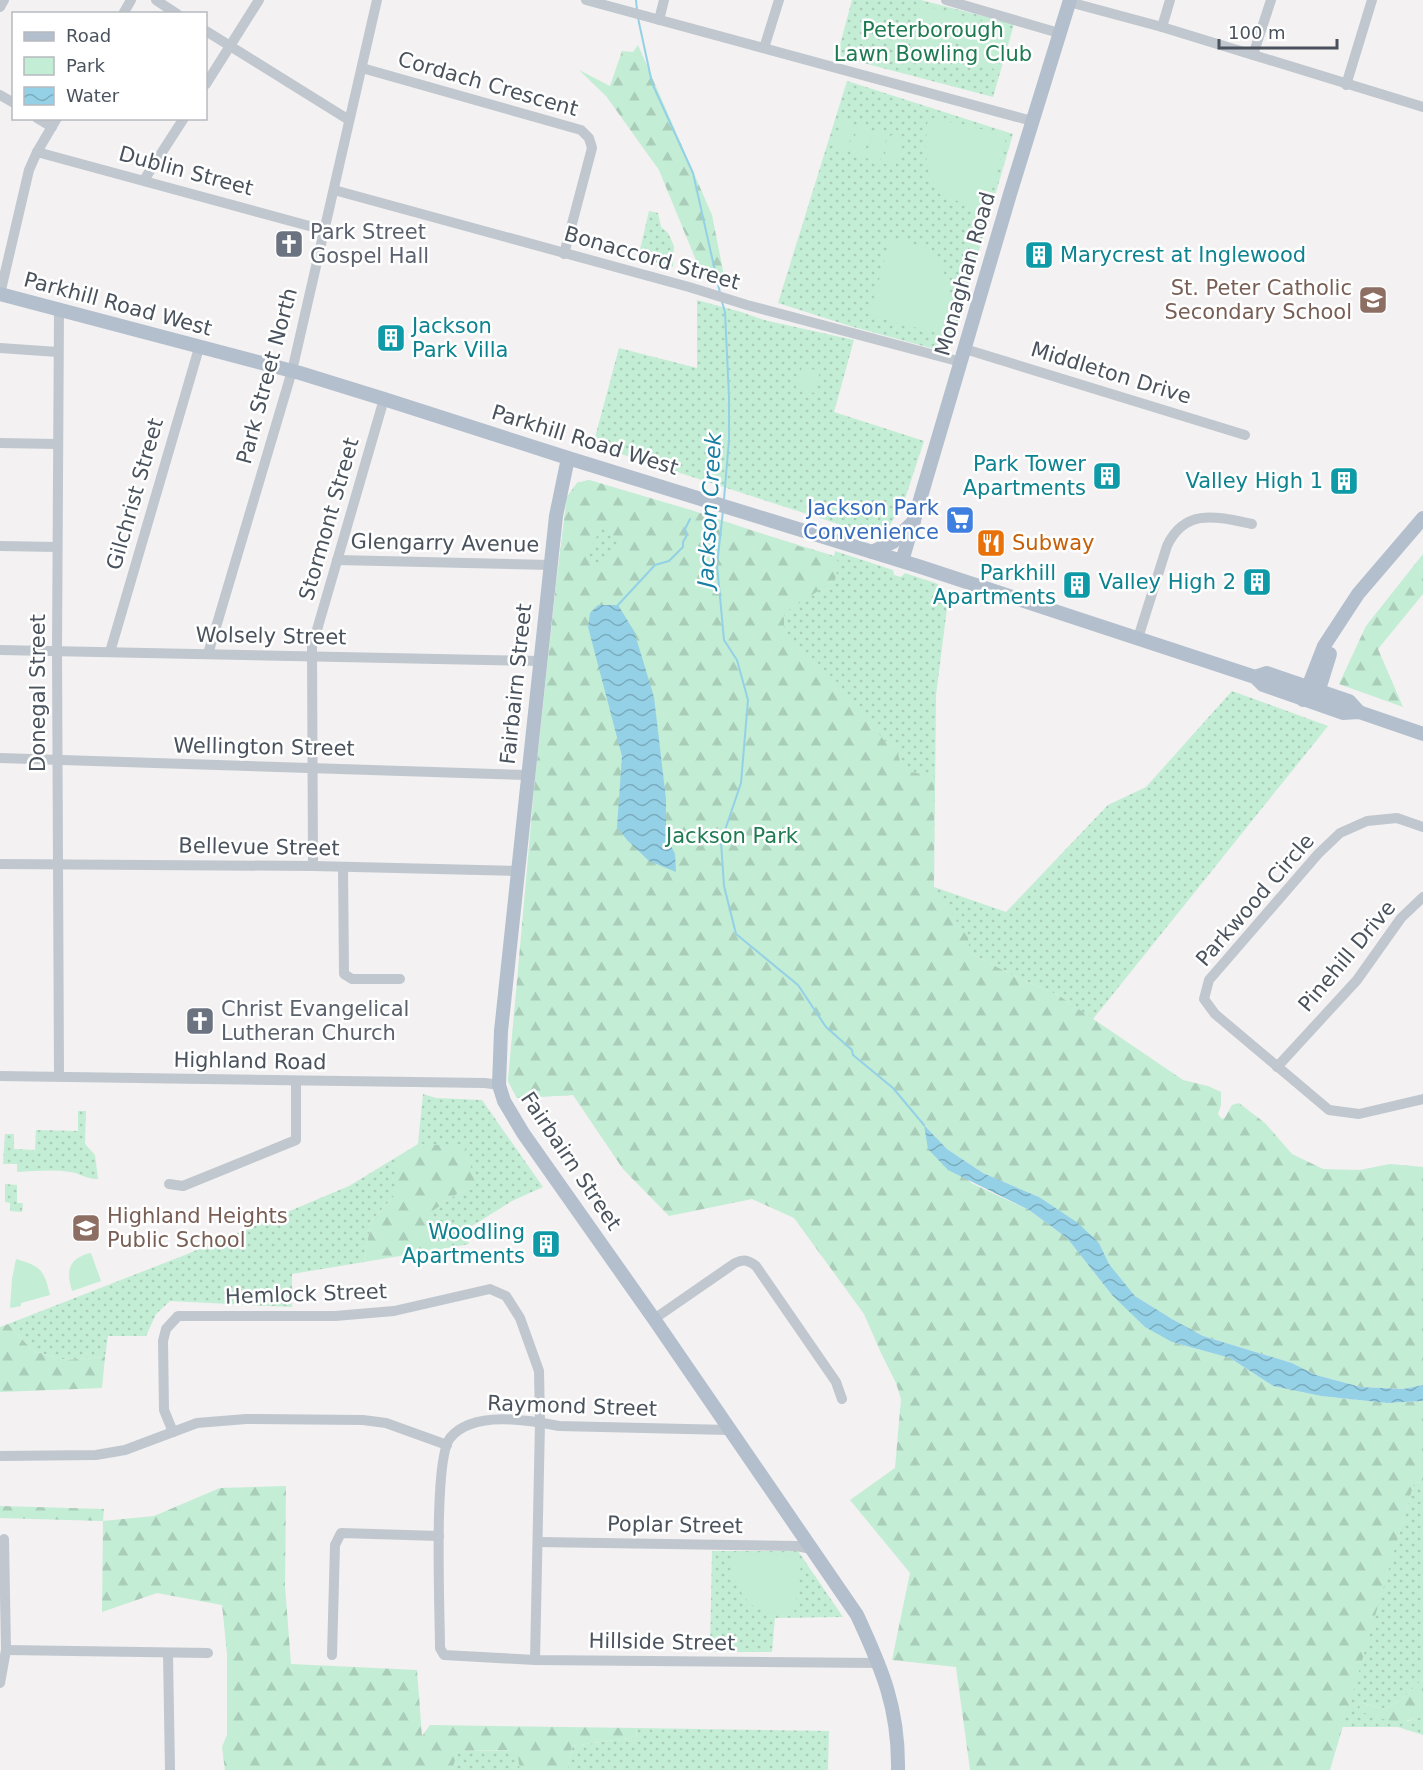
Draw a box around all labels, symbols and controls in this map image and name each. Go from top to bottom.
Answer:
legend [12,12,207,120]
scale bar [1219,12,1338,50]
park label: Peterborough Lawn Bowling Club [834,18,1032,66]
text: 100 m [1228,22,1286,43]
text: Road [66,25,111,46]
street label: Cordach Crescent [395,47,581,121]
text: Park [66,55,105,76]
text: Water [66,85,120,106]
street label: Dublin Street [116,142,256,200]
street label: Monaghan Road [930,189,1000,359]
place label: Park Street Gospel Hall [310,220,429,268]
street label: Bonaccord Street [561,221,743,295]
church icon: Park Street Gospel Hall [273,228,305,260]
building icon: Marycrest at Inglewood [1023,239,1055,271]
place label: Marycrest at Inglewood [1060,243,1306,267]
street label: Parkhill Road West [21,267,215,341]
place label: St. Peter Catholic Secondary School [1164,276,1352,324]
school or university icon: St. Peter Catholic Secondary School [1357,284,1389,316]
street label: Park Street North [232,285,302,467]
place label: Jackson Park Villa [410,314,508,362]
building icon: Jackson Park Villa [375,322,407,354]
street label: Middleton Drive [1028,337,1194,409]
street label: Parkhill Road West [489,400,681,480]
street label: Gilchrist Street [102,415,168,573]
water label: Jackson Creek [693,431,726,592]
street label: Stormont Street [294,435,364,603]
place label: Park Tower Apartments [963,452,1086,500]
building icon: Park Tower Apartments [1091,460,1123,492]
building icon: Valley High 1 [1328,465,1360,497]
place label: Valley High 1 [1185,469,1323,493]
place label: Jackson Park Convenience [803,496,940,544]
supermarket icon: Jackson Park Convenience [944,504,976,536]
restaurant icon: Subway [975,527,1007,559]
street label: Glengarry Avenue [351,529,539,557]
place label: Subway [1012,531,1094,555]
place label: Parkhill Apartments [933,561,1056,609]
building icon: Valley High 2 [1241,566,1273,598]
building icon: Parkhill Apartments [1061,569,1093,601]
place label: Valley High 2 [1098,570,1236,594]
street label: Fairbairn Street [496,602,536,766]
street label: Donegal Street [26,614,50,772]
street label: Wolsely Street [195,623,347,649]
street label: Wellington Street [173,733,355,761]
park label: Jackson Park [664,824,799,848]
street label: Parkwood Circle [1191,829,1319,971]
street label: Bellevue Street [178,834,340,860]
street label: Pinehill Drive [1294,896,1400,1016]
place label: Christ Evangelical Lutheran Church [221,997,409,1045]
church icon: Christ Evangelical Lutheran Church [184,1005,216,1037]
street label: Highland Road [173,1048,327,1074]
street label: Fairbairn Street [516,1087,626,1235]
place label: Highland Heights Public School [107,1204,288,1252]
school or university icon: Highland Heights Public School [70,1212,102,1244]
place label: Woodling Apartments [402,1220,525,1268]
building icon: Woodling Apartments [530,1228,562,1260]
street label: Hemlock Street [225,1279,387,1309]
street label: Raymond Street [487,1391,657,1421]
street label: Poplar Street [607,1512,743,1538]
street label: Hillside Street [588,1629,736,1655]

